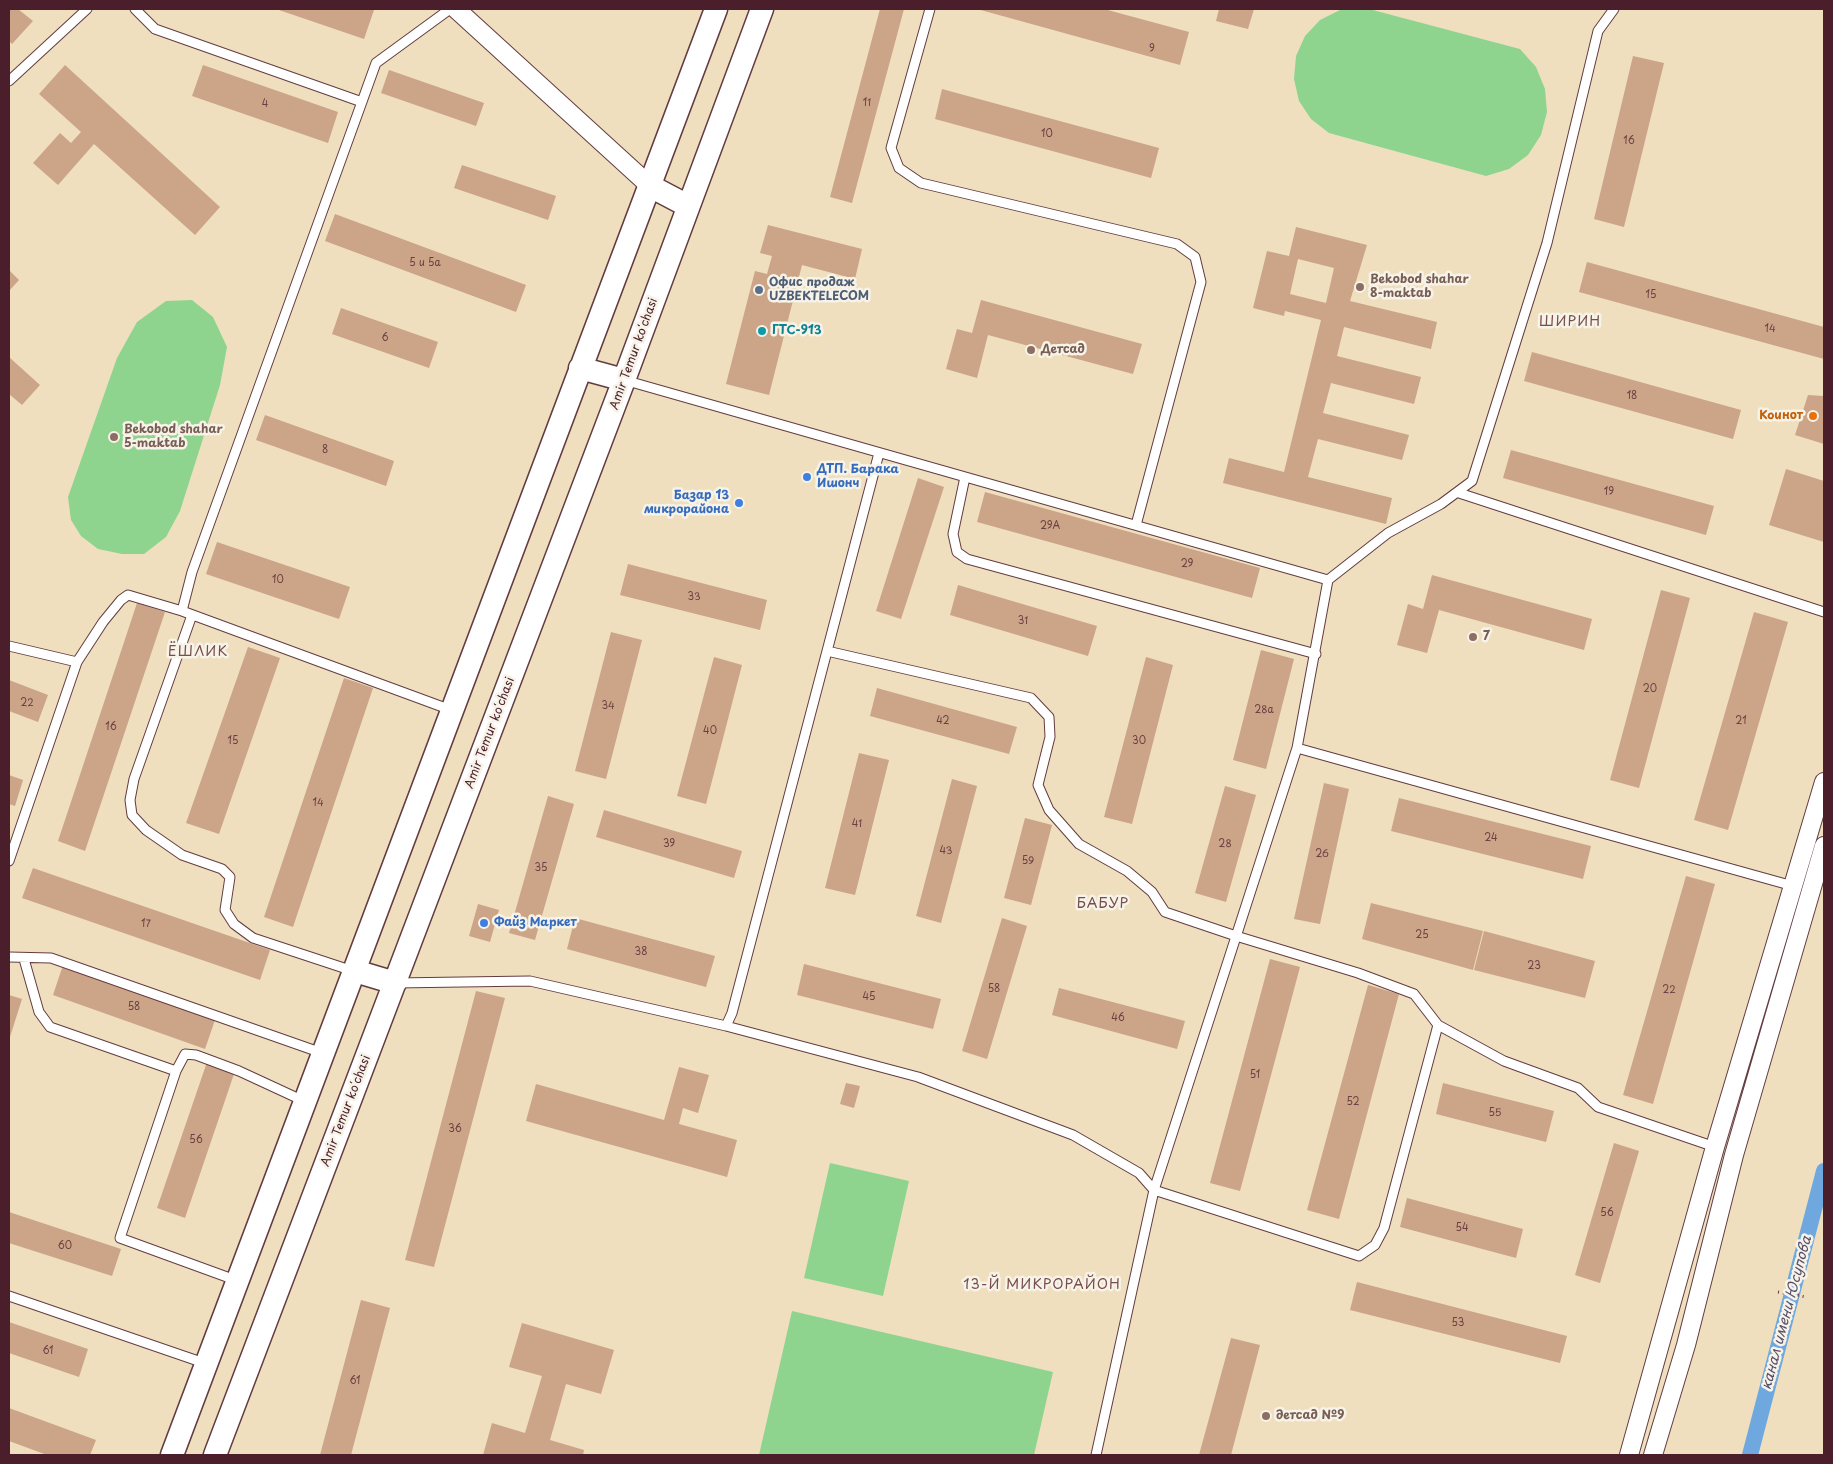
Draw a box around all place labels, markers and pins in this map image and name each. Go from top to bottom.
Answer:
place label: Bekobod shahar 8-maktab [1370,273,1469,301]
place label: Офис продаж UZBEKTELECOM [769,276,869,304]
marker: Bekobod shahar 8-maktab [1354,281,1366,293]
marker: Офис продаж UZBEKTELECOM [753,284,765,296]
place label: ГТС-913 [772,324,822,338]
marker: ГТС-913 [756,325,768,337]
place label: Детсад [1041,343,1085,357]
marker: Детсад [1025,344,1037,356]
place label: Коинот [1759,409,1803,423]
marker: Коинот [1807,410,1819,422]
place label: Bekobod shahar 5-maktab [124,423,223,451]
marker: Bekobod shahar 5-maktab [108,431,120,443]
place label: ДТП. Барака Ишонч [817,463,899,491]
marker: ДТП. Барака Ишонч [801,471,813,483]
place label: Базар 13 микрорайона [644,489,729,517]
marker: Базар 13 микрорайона [733,497,745,509]
place label: 7 [1483,630,1490,644]
marker: 7 [1467,631,1479,643]
place label: Файз Маркет [494,916,577,930]
marker: Файз Маркет [478,917,490,929]
place label: детсад №9 [1276,1409,1344,1423]
marker: детсад №9 [1260,1410,1272,1422]

